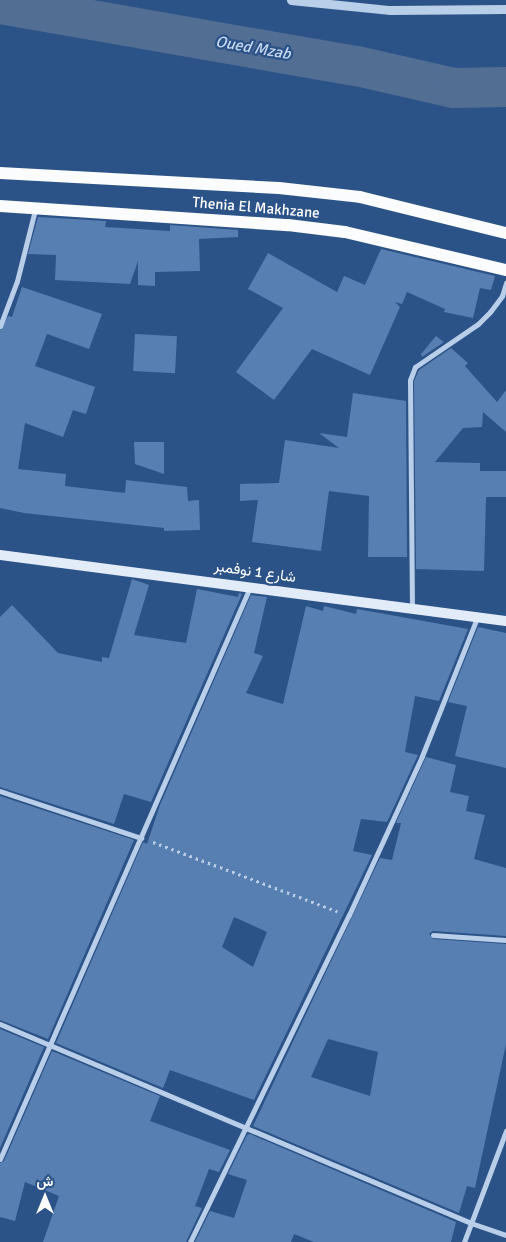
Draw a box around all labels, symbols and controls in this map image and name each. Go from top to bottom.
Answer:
water label: Oued Mzab [214,32,292,64]
street label: Thenia El Makhzane [192,193,320,223]
street label: شارع 1 نوفمبر [213,557,297,587]
north arrow [20,1172,70,1222]
text: ش [37,1173,53,1190]

